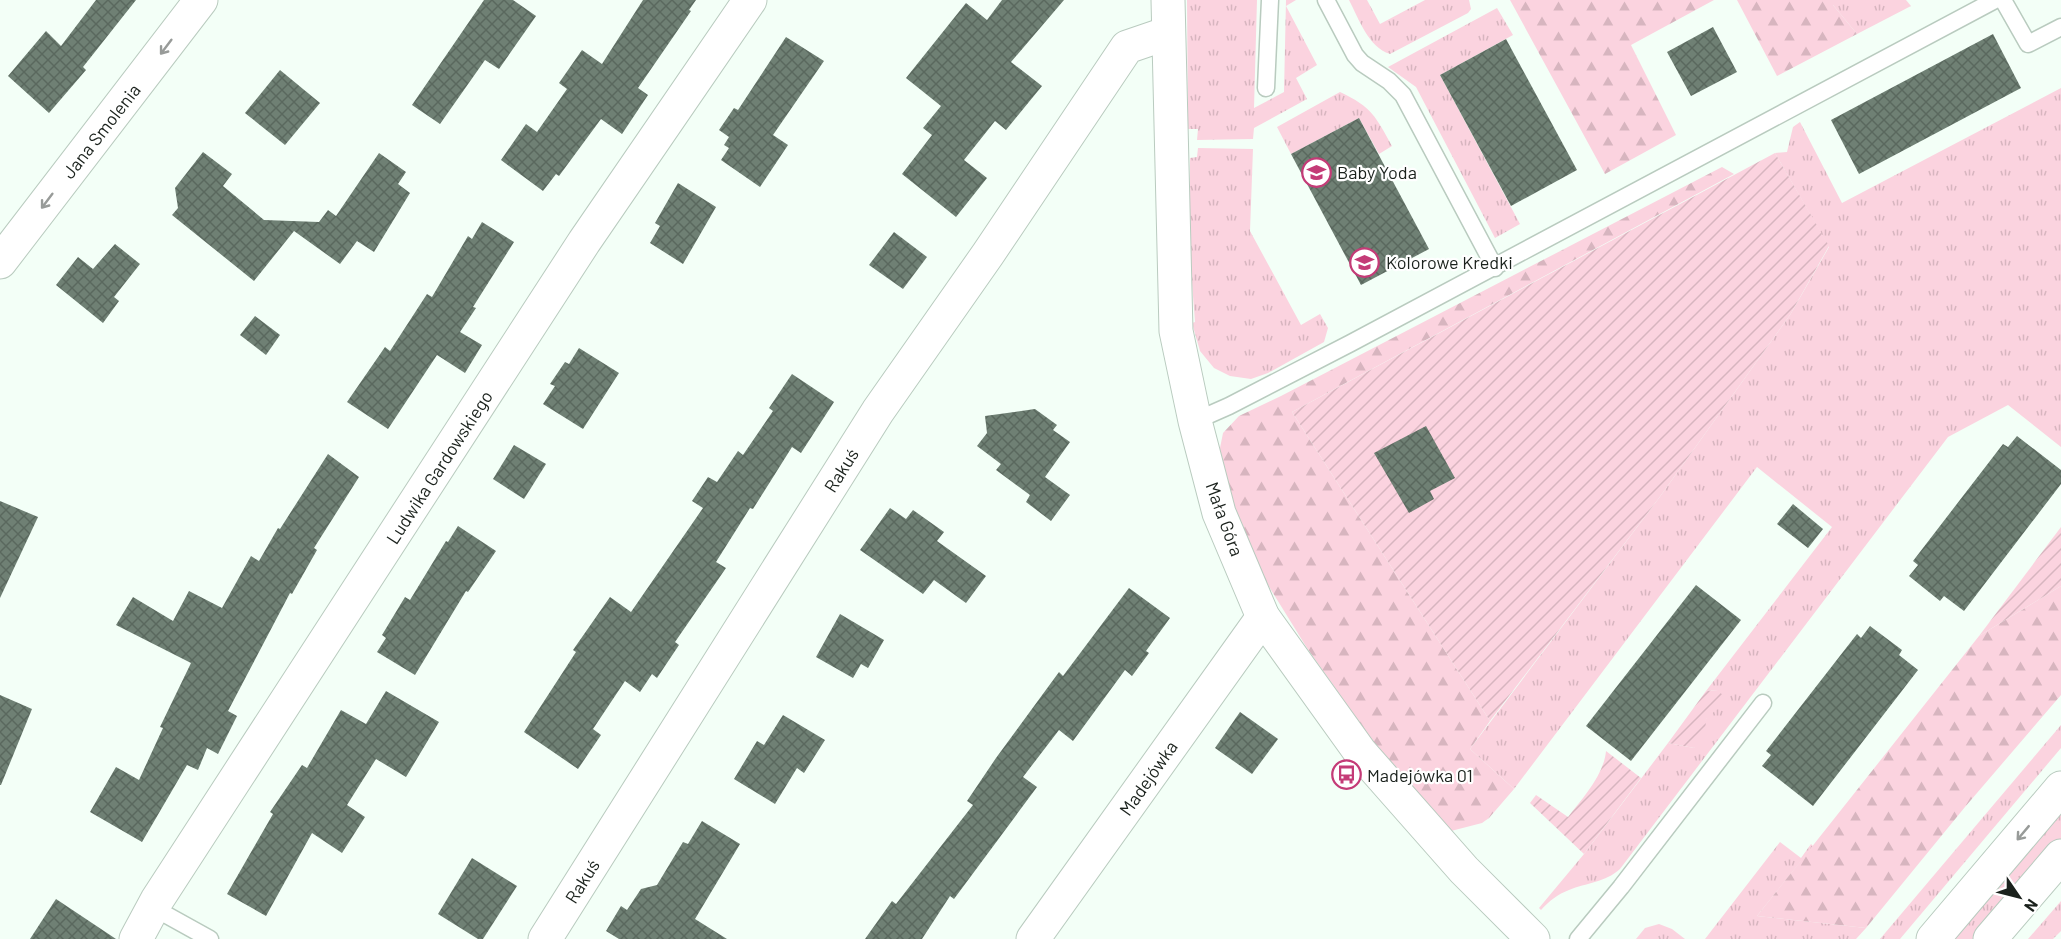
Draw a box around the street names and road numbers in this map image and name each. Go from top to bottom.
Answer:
street label: Jana Smolenia [57,79,145,183]
street label: Ludwika Gardowskiego [381,386,497,548]
street label: Rakuś [819,444,863,496]
street label: Mała Góra [1201,479,1249,559]
street label: Madejówka [1114,736,1182,820]
street label: Rakuś [560,855,604,907]

